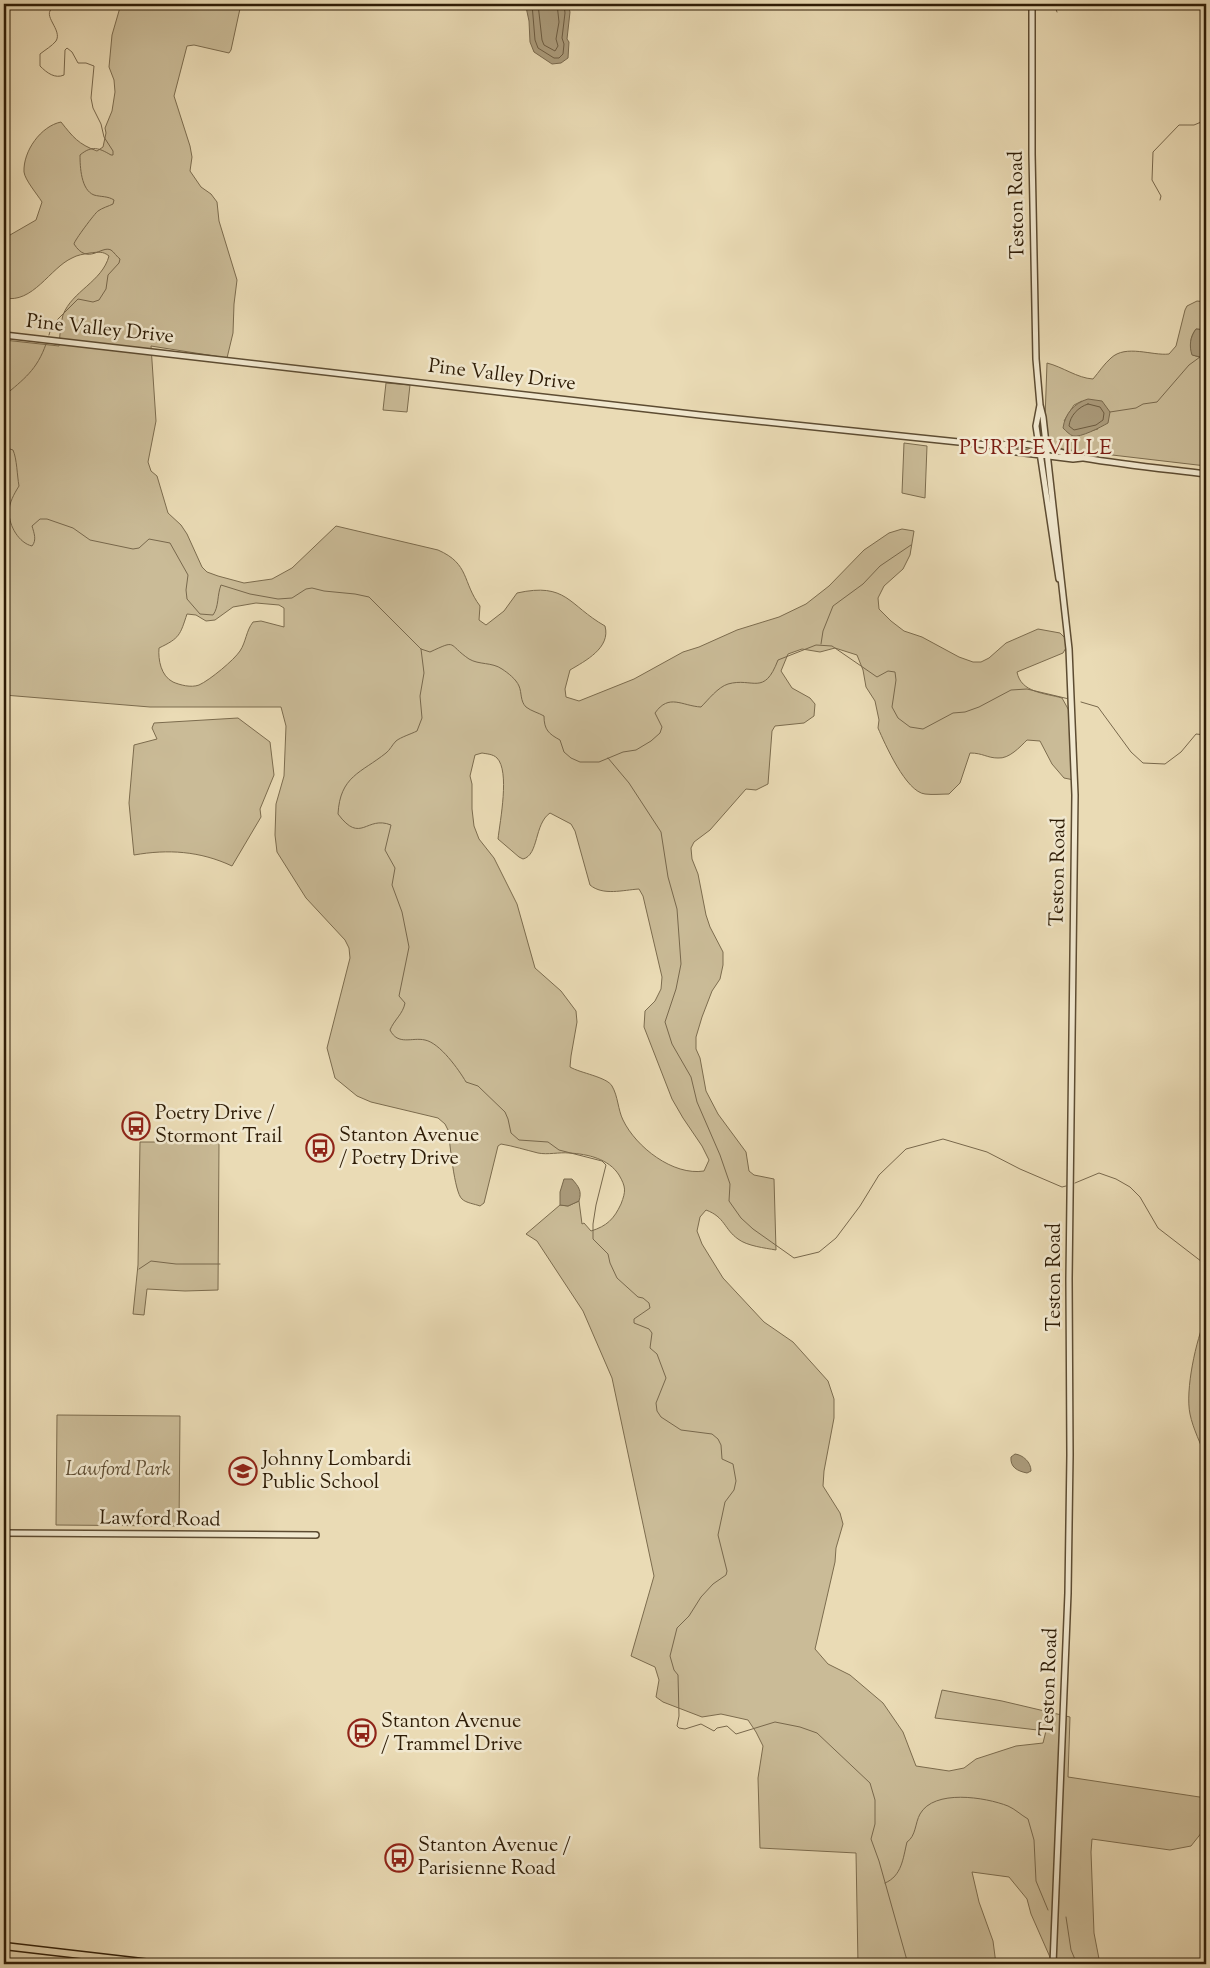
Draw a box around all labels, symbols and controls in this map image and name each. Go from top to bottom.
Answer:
street label: Teston Road [1003,151,1033,259]
street label: Pine Valley Drive [25,308,175,352]
street label: Pine Valley Drive [427,353,577,399]
district label: PURPLEVILLE [959,434,1113,464]
street label: Teston Road [1044,818,1074,926]
place label: Poetry Drive / Stormont Trail [155,1100,283,1152]
bus stop icon: Poetry Drive / Stormont Trail [121,1111,151,1141]
place label: Stanton Avenue / Poetry Drive [339,1122,479,1174]
bus stop icon: Stanton Avenue / Poetry Drive [305,1133,335,1163]
street label: Teston Road [1041,1223,1070,1331]
place label: Johnny Lombardi Public School [261,1446,412,1498]
park label: Lawford Park [65,1456,171,1485]
school or university icon: Johnny Lombardi Public School [228,1456,258,1486]
street label: Lawford Road [99,1504,221,1536]
street label: Teston Road [1034,1627,1066,1737]
place label: Stanton Avenue / Trammel Drive [381,1708,523,1760]
bus stop icon: Stanton Avenue / Trammel Drive [347,1718,377,1748]
place label: Stanton Avenue / Parisienne Road [418,1832,571,1884]
bus stop icon: Stanton Avenue / Parisienne Road [384,1843,414,1873]

